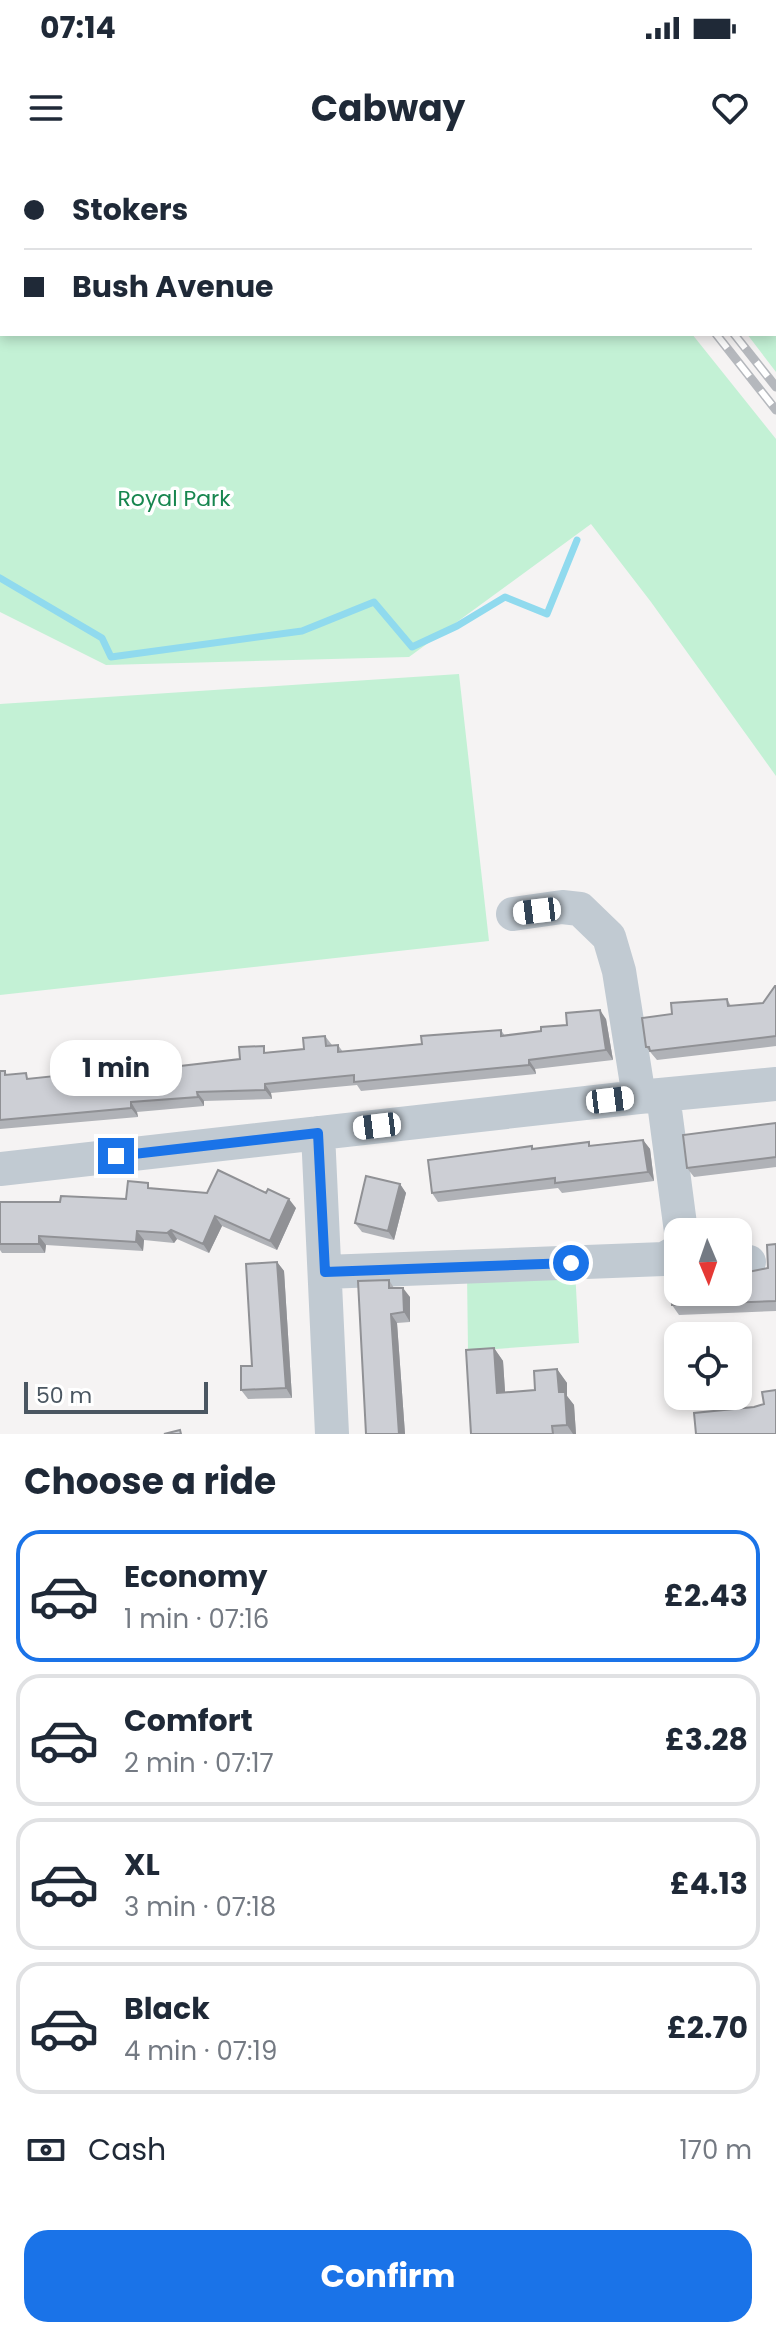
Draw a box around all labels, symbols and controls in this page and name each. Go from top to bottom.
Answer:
text: 07:14 [40,6,116,49]
text: Cabway [311,83,465,134]
icon: menu [24,86,68,130]
icon: heart [708,86,752,130]
text: Stokers [72,188,188,231]
text: Bush Avenue [72,265,274,308]
park label: Royal Park [117,483,231,514]
car [512,896,562,926]
callout: 1 min [50,1040,182,1096]
text: 1 min [82,1050,150,1086]
car [585,1085,635,1115]
car [352,1111,402,1141]
route end [98,1138,134,1174]
north arrow [664,1218,752,1306]
map controls [664,1218,752,1410]
route start [553,1245,589,1281]
button: locate [664,1322,752,1410]
scale bar [24,1378,208,1414]
text: 50 m [36,1380,92,1411]
text: Choose a ride [24,1456,276,1507]
text: Economy [124,1555,268,1598]
icon: car [28,1560,100,1632]
text: £2.43 [664,1574,748,1617]
text: 1 min · 07:16 [124,1601,269,1637]
text: Comfort [124,1699,253,1742]
icon: car [28,1704,100,1776]
text: £3.28 [665,1718,748,1761]
text: 2 min · 07:17 [124,1745,274,1781]
text: XL [124,1843,160,1886]
icon: car [28,1848,100,1920]
text: £4.13 [670,1862,748,1905]
text: 3 min · 07:18 [124,1889,276,1925]
text: Black [124,1987,210,2030]
icon: car [28,1992,100,2064]
text: £2.70 [667,2006,748,2049]
text: 4 min · 07:19 [124,2033,277,2069]
icon: cash [24,2128,68,2172]
text: Cash [88,2128,166,2171]
text: 170 m [679,2132,752,2168]
button: Confirm [24,2230,752,2322]

